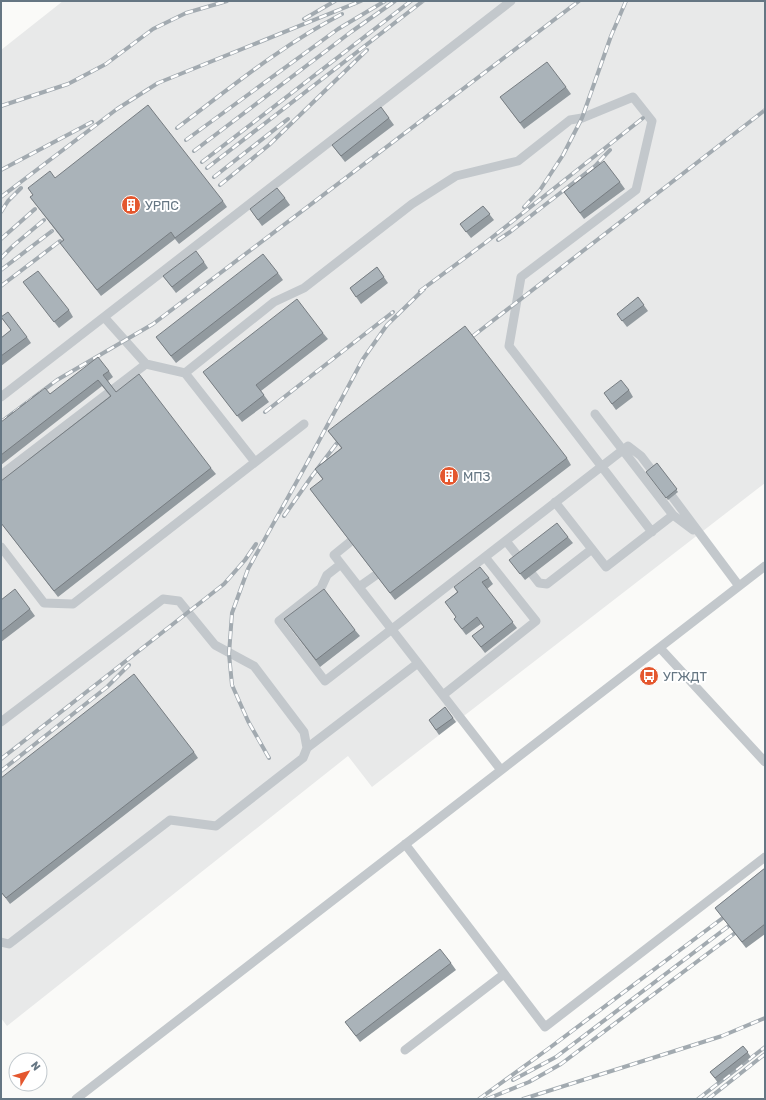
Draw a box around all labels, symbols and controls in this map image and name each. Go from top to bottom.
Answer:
building icon: УРПС [120,194,142,216]
place label: УРПС [145,198,179,213]
building icon: МПЗ [438,465,460,487]
place label: МПЗ [463,469,491,484]
bus stop icon: УГЖДТ [638,665,660,687]
place label: УГЖДТ [663,669,708,684]
north arrow [8,1052,48,1092]
text: N [28,1059,43,1073]

